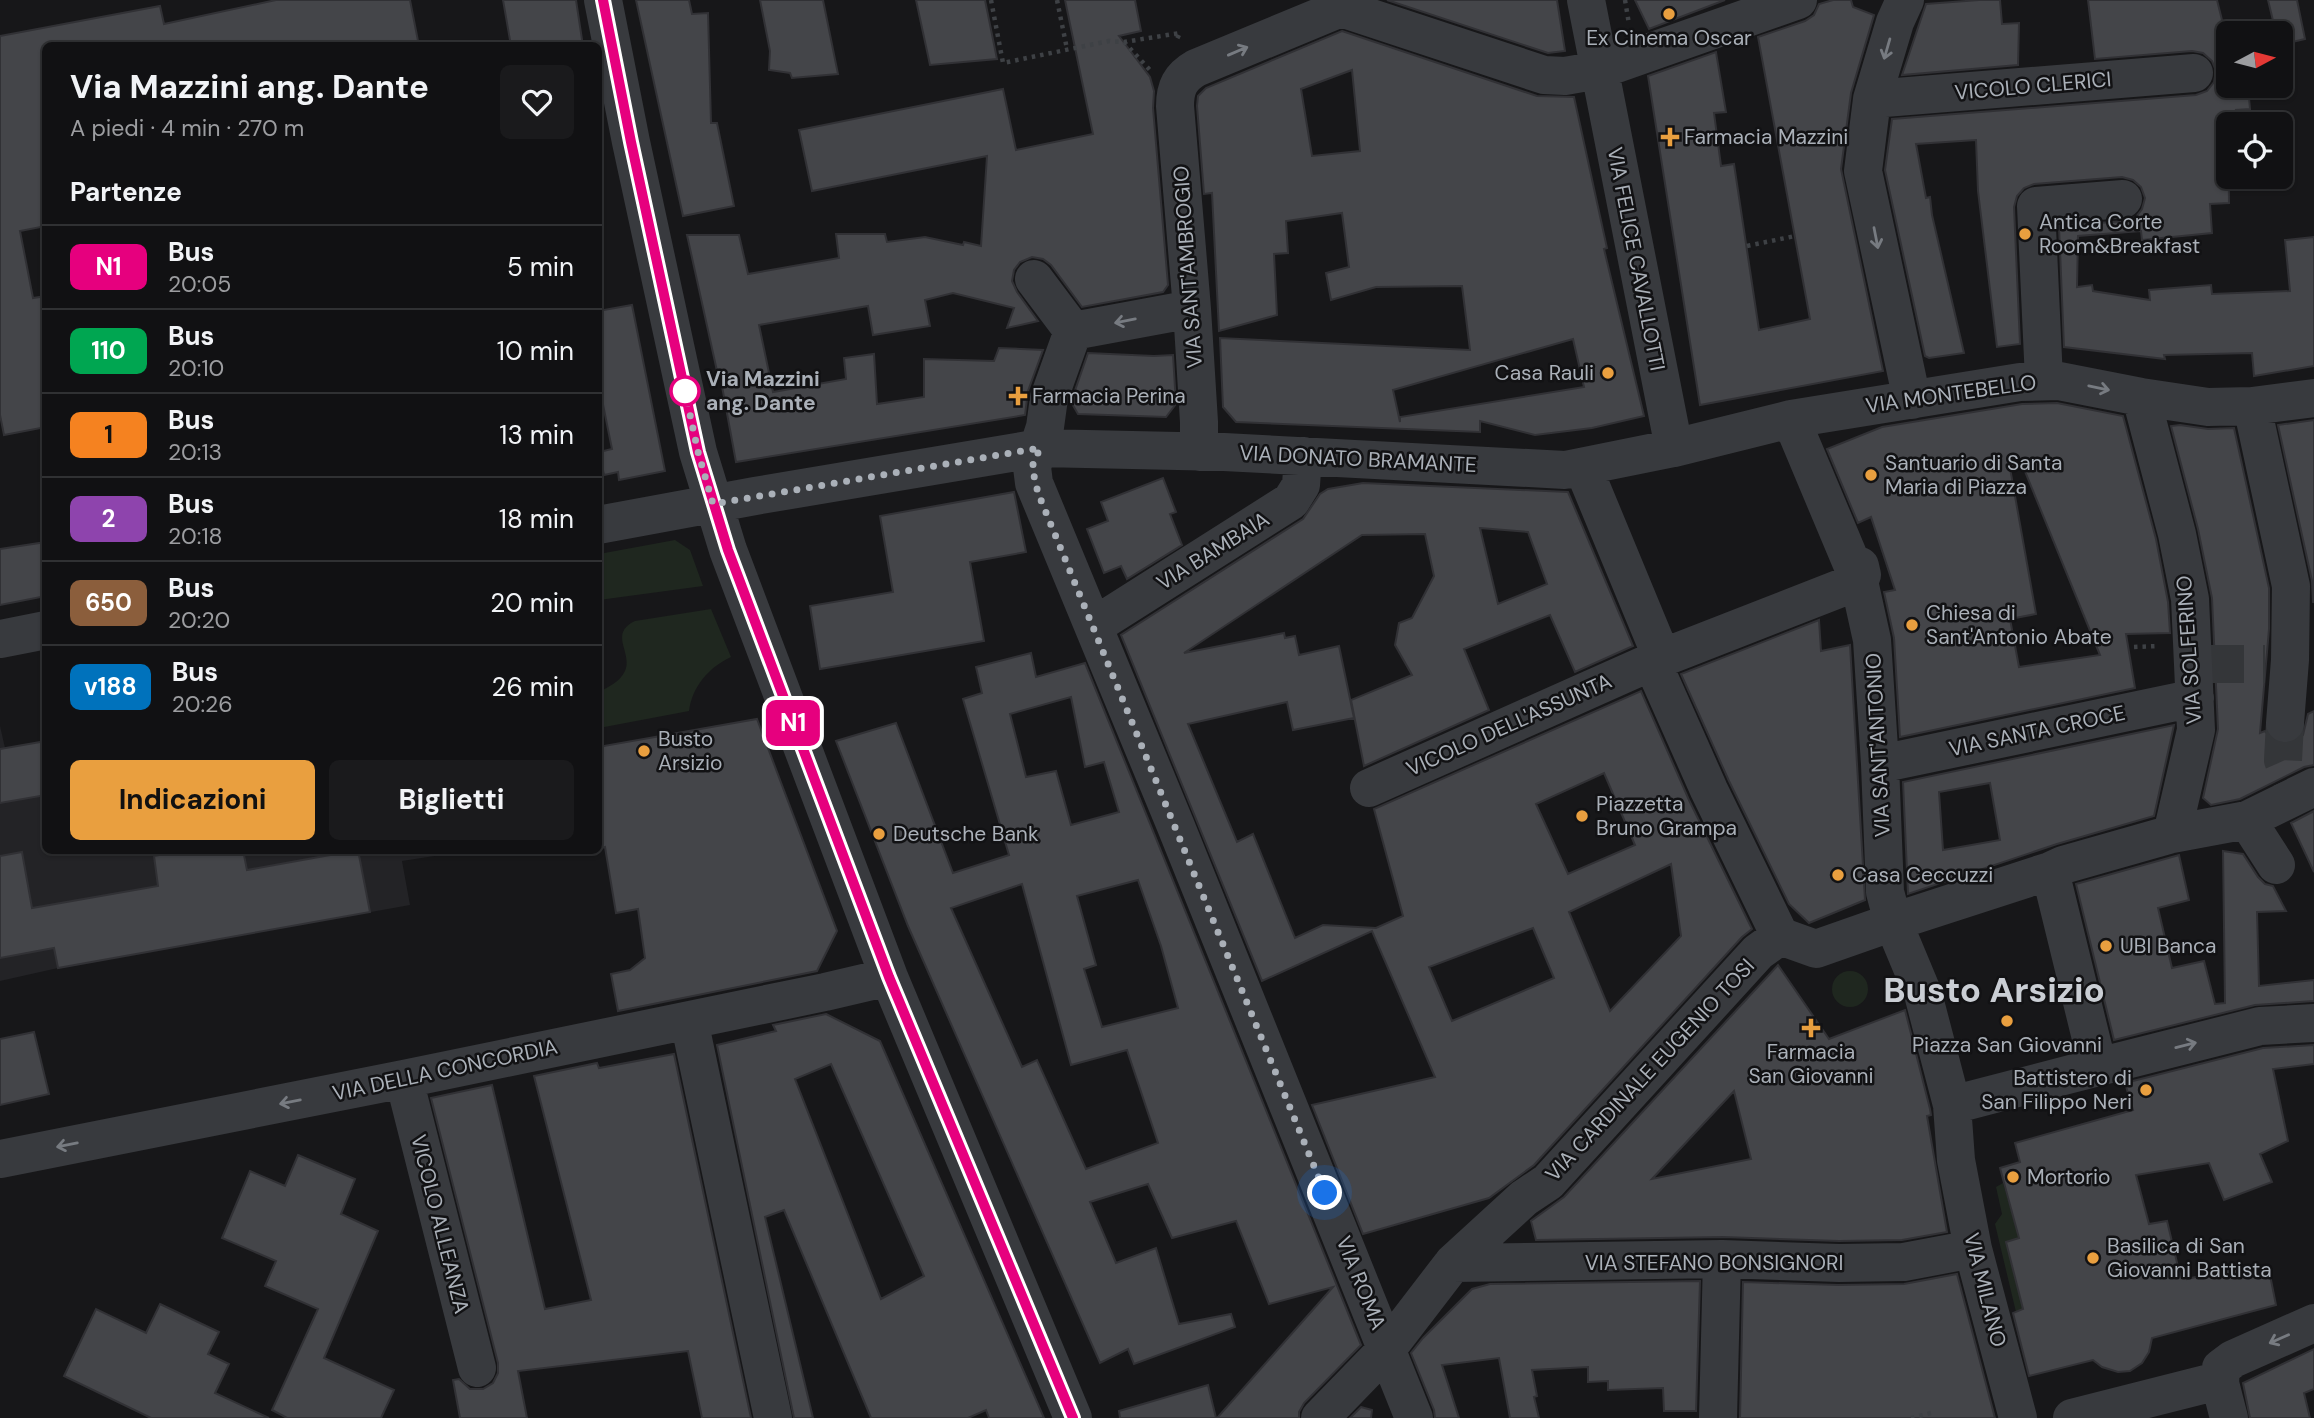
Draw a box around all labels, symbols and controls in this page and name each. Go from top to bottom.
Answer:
marker: Ex Cinema Oscar [1661,6,1677,22]
north arrow [2216,21,2292,98]
map controls [2216,21,2293,189]
place label: Ex Cinema Oscar [1586,24,1752,52]
one-way arrow [1880,38,1893,60]
one-way arrow [1227,44,1248,57]
text: Via Mazzini ang. Dante [70,65,429,108]
button: heart [500,65,574,139]
street label: VICOLO CLERICI [1953,65,2113,107]
button: locate [2216,112,2293,189]
text: A piedi · 4 min · 270 m [70,113,304,143]
place label: Farmacia Mazzini [1684,123,1848,151]
marker: Farmacia Mazzini [1662,129,1678,145]
street label: VIA FELICE CAVALLOTTI [1601,145,1671,373]
street label: VIA SANT'AMBROGIO [1167,165,1209,369]
text: Partenze [70,175,182,209]
place label: Antica Corte Room&Breakfast [2039,208,2200,260]
one-way arrow [1870,226,1884,249]
marker: Antica Corte Room&Breakfast [2017,226,2033,242]
text: Bus [168,235,214,269]
text: 5 min [507,250,574,284]
text: N1 [95,251,122,282]
text: 20:05 [168,269,231,299]
one-way arrow [1114,315,1137,329]
text: Bus [168,319,214,353]
text: 10 min [497,334,574,368]
text: 110 [91,335,126,366]
text: 20:10 [168,353,224,383]
place label: Casa Rauli [1495,359,1594,387]
place label: Via Mazzini ang. Dante [706,365,820,417]
marker: Casa Rauli [1600,365,1616,381]
street label: VIA MONTEBELLO [1864,368,2038,420]
marker: Via Mazzini ang. Dante [670,376,700,406]
one-way arrow [2087,381,2110,395]
place label: Farmacia Perina [1032,382,1186,410]
marker: Farmacia Perina [1010,388,1026,404]
text: Bus [168,403,214,437]
text: 13 min [499,418,574,452]
text: 1 [104,419,113,450]
text: 20:13 [168,437,222,467]
street label: VIA DONATO BRAMANTE [1239,439,1477,479]
place label: Santuario di Santa Maria di Piazza [1885,449,2062,501]
marker: Santuario di Santa Maria di Piazza [1863,467,1879,483]
text: Bus [168,487,214,521]
text: 18 min [499,502,574,536]
text: 2 [102,503,115,534]
street label: VIA BAMBAIA [1151,505,1275,597]
text: 20:18 [168,521,223,551]
text: Bus [168,571,214,605]
street label: VIA SOLFERINO [2170,575,2208,725]
text: 20 min [490,586,574,620]
text: 650 [85,587,132,618]
place label: Chiesa di Sant'Antonio Abate [1926,599,2112,651]
text: 20:20 [168,605,230,635]
marker: Chiesa di Sant'Antonio Abate [1904,617,1920,633]
street label: VIA SANT'ANTONIO [1859,652,1897,838]
text: Bus [172,655,218,689]
street label: VICOLO DELL'ASSUNTA [1402,667,1616,783]
text: 26 min [491,670,574,704]
text: v188 [84,671,137,702]
text: 20:26 [172,689,233,719]
street label: VIA SANTA CROCE [1946,699,2128,763]
line badge: N1 [762,700,824,746]
text: N1 [780,707,806,738]
place label: Busto Arsizio [658,725,722,777]
marker: Busto Arsizio [636,743,652,759]
button: Indicazioni [70,760,315,840]
button: Biglietti [329,760,574,840]
place label: Piazzetta Bruno Grampa [1596,790,1737,842]
marker: Piazzetta Bruno Grampa [1574,808,1590,824]
place label: Deutsche Bank [893,820,1039,848]
marker: Deutsche Bank [871,826,887,842]
place label: Casa Ceccuzzi [1852,861,1993,889]
marker: Casa Ceccuzzi [1830,867,1846,883]
place label: UBI Banca [2120,932,2217,960]
marker: UBI Banca [2098,938,2114,954]
street label: VIA CARDINALE EUGENIO TOSI [1539,953,1761,1187]
district label: Busto Arsizio [1883,967,2105,1013]
marker: Piazza San Giovanni [1999,1013,2015,1029]
marker: Farmacia San Giovanni [1803,1020,1819,1036]
place label: Piazza San Giovanni [1912,1031,2102,1059]
street label: VIA DELLA CONCORDIA [330,1032,560,1108]
place label: Farmacia San Giovanni [1748,1038,1874,1090]
one-way arrow [2174,1038,2197,1051]
place label: Battistero di San Filippo Neri [1981,1064,2132,1116]
marker: Battistero di San Filippo Neri [2138,1082,2154,1098]
one-way arrow [279,1095,302,1109]
street label: VICOLO ALLEANZA [404,1132,476,1316]
one-way arrow [56,1139,79,1153]
place label: Mortorio [2027,1163,2111,1191]
marker: Mortorio [2005,1169,2021,1185]
your location [1307,1175,1342,1210]
street label: VIA MILANO [1957,1230,2013,1350]
street label: VIA ROMA [1330,1232,1393,1334]
place label: Basilica di San Giovanni Battista [2107,1232,2272,1284]
street label: VIA STEFANO BONSIGNORI [1585,1249,1843,1277]
marker: Basilica di San Giovanni Battista [2085,1250,2101,1266]
one-way arrow [2269,1333,2290,1346]

